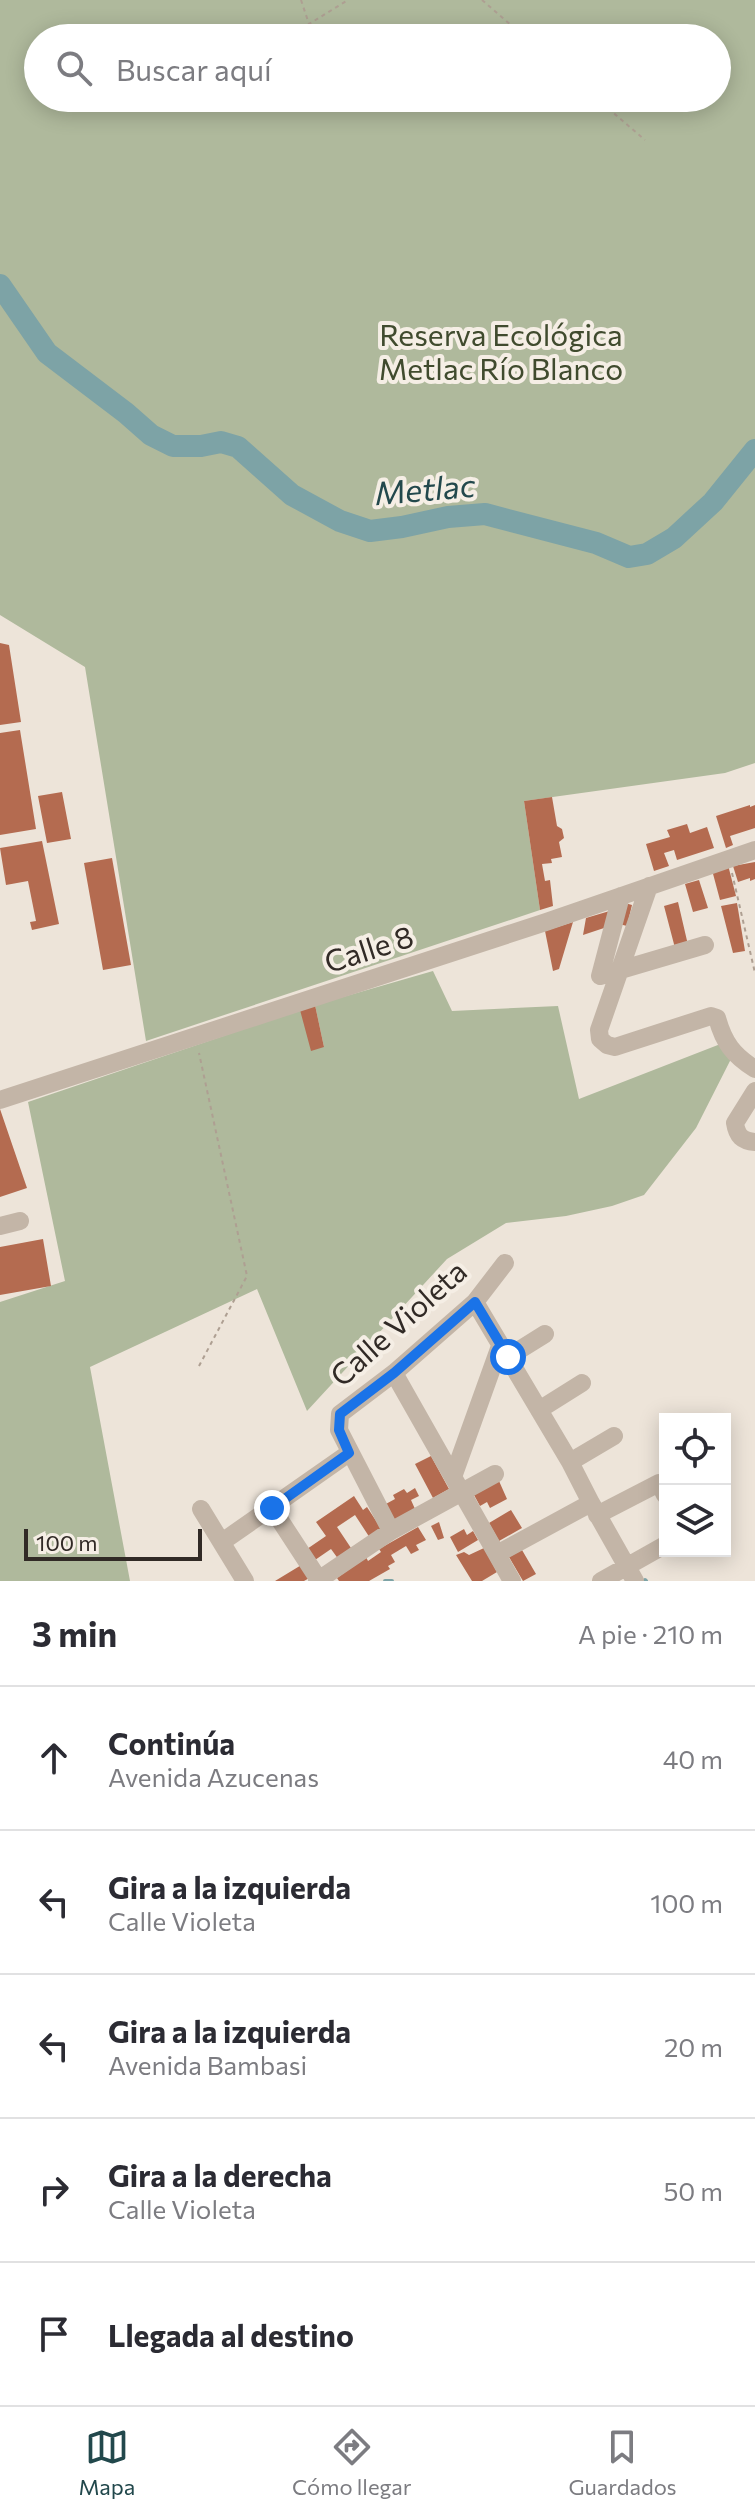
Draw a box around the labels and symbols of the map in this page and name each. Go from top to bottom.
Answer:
park label: Reserva Ecológica Metlac Río Blanco [379,315,623,386]
water label: Metlac [373,464,477,512]
street label: Calle 8 [319,916,417,979]
street label: Calle Violeta [322,1251,473,1393]
route start [490,1339,526,1375]
route end [254,1490,290,1526]
scale bar [24,1525,202,1561]

